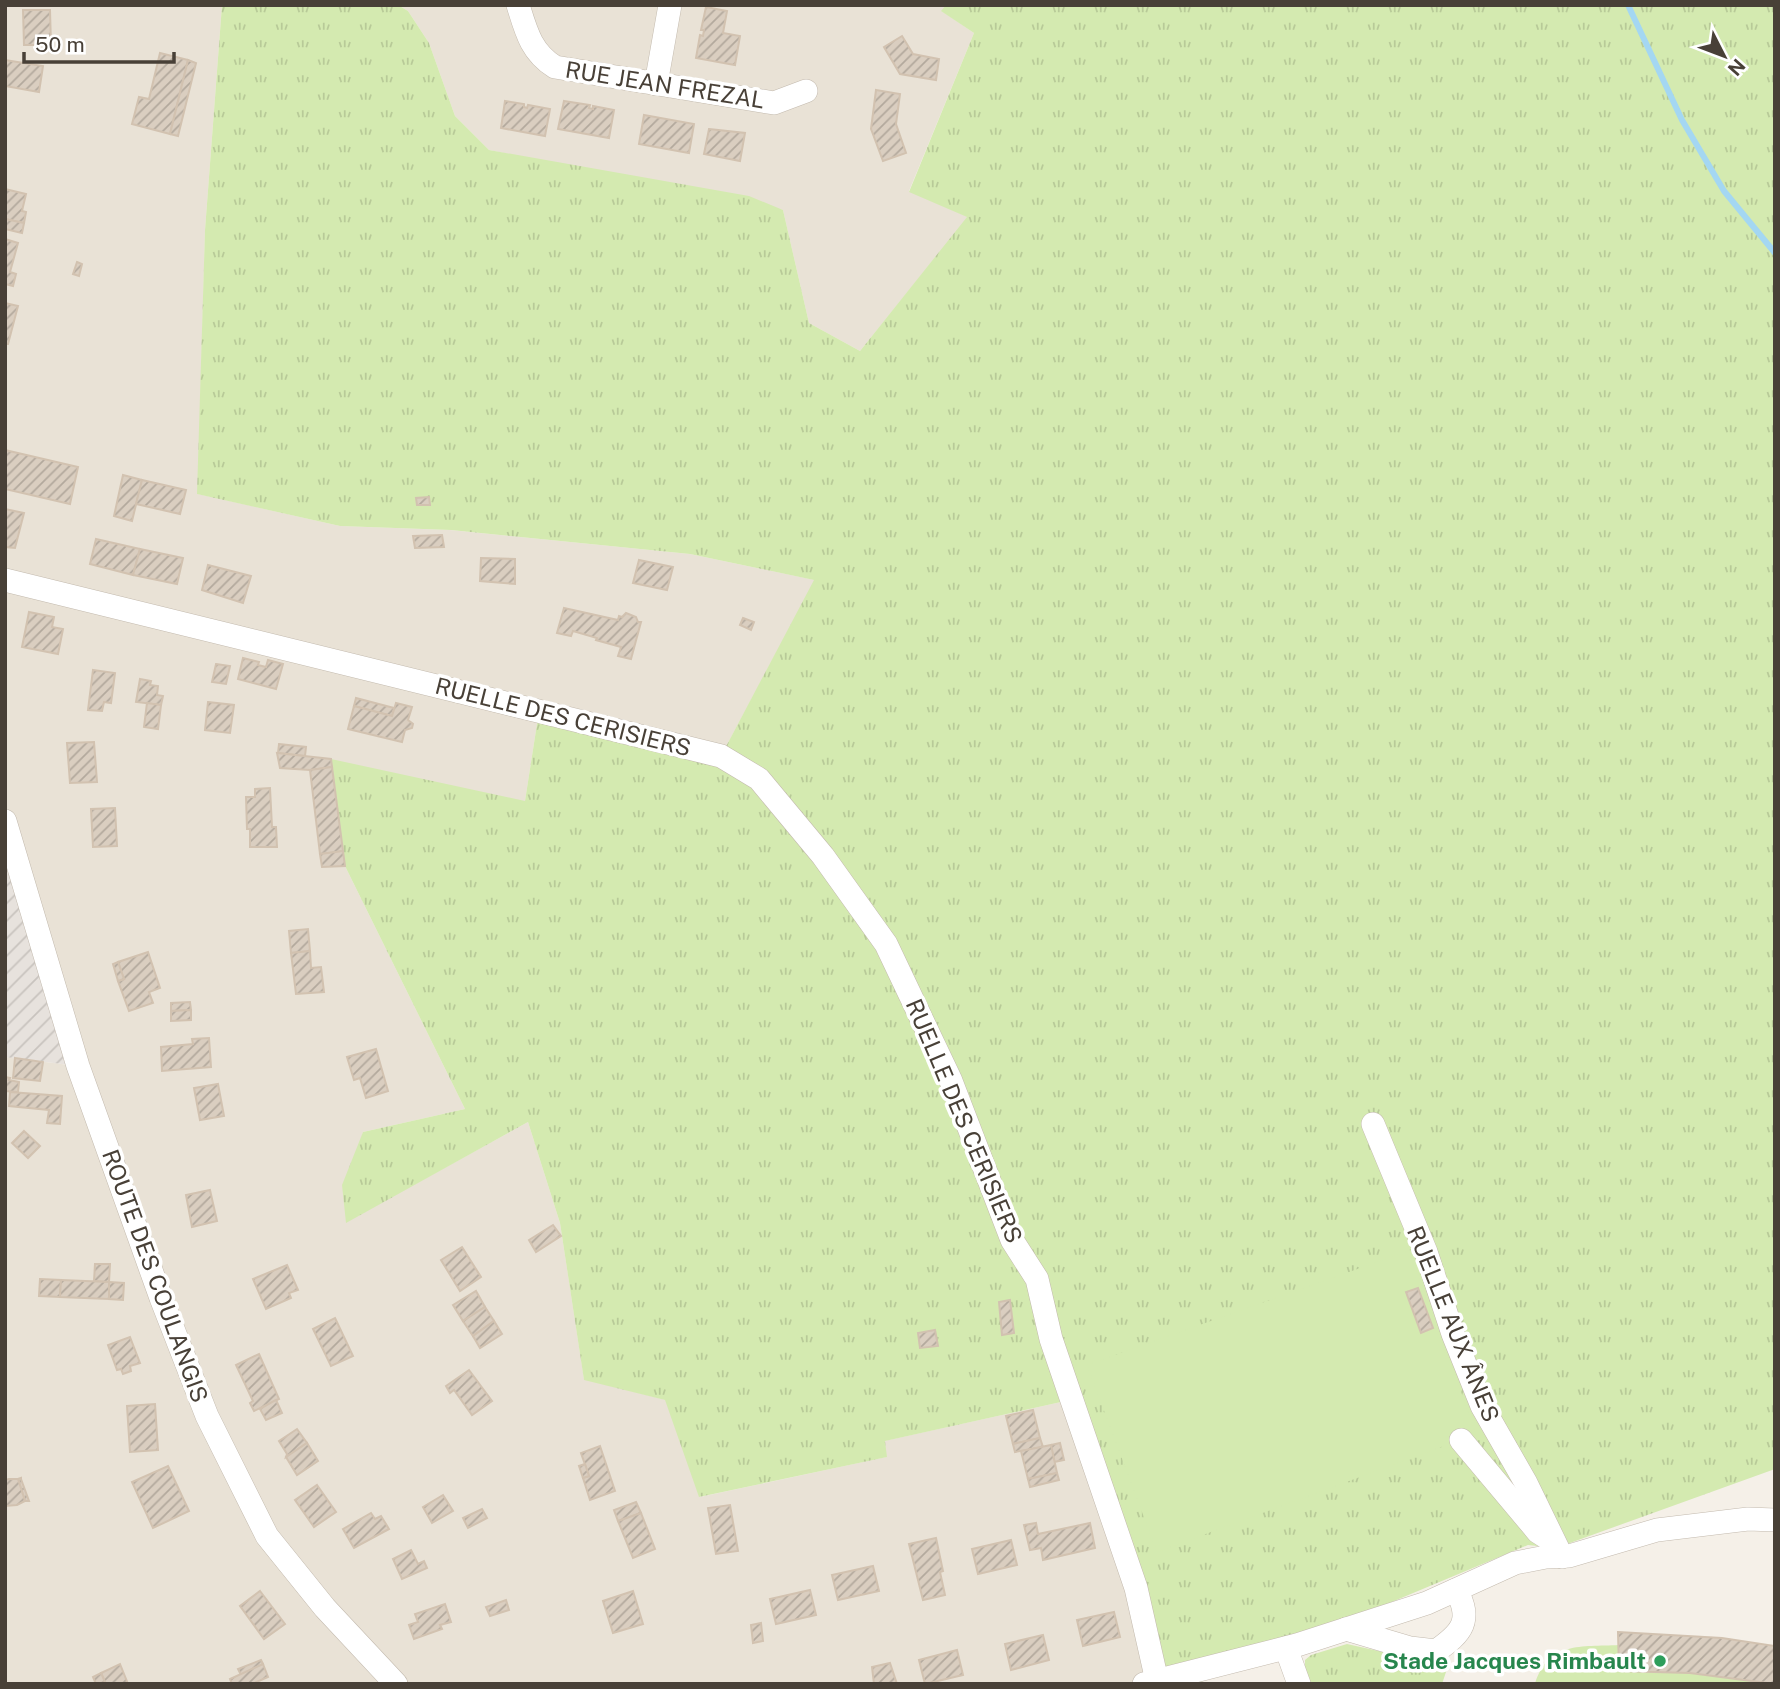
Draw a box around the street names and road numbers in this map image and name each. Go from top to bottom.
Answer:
street label: RUE JEAN FREZAL [564,55,767,114]
street label: RUELLE DES CERISIERS [433,672,694,761]
street label: RUELLE DES CERISIERS [901,995,1028,1247]
street label: ROUTE DES COULANGIS [97,1146,214,1406]
street label: RUELLE AUX ÂNES [1402,1222,1505,1426]

